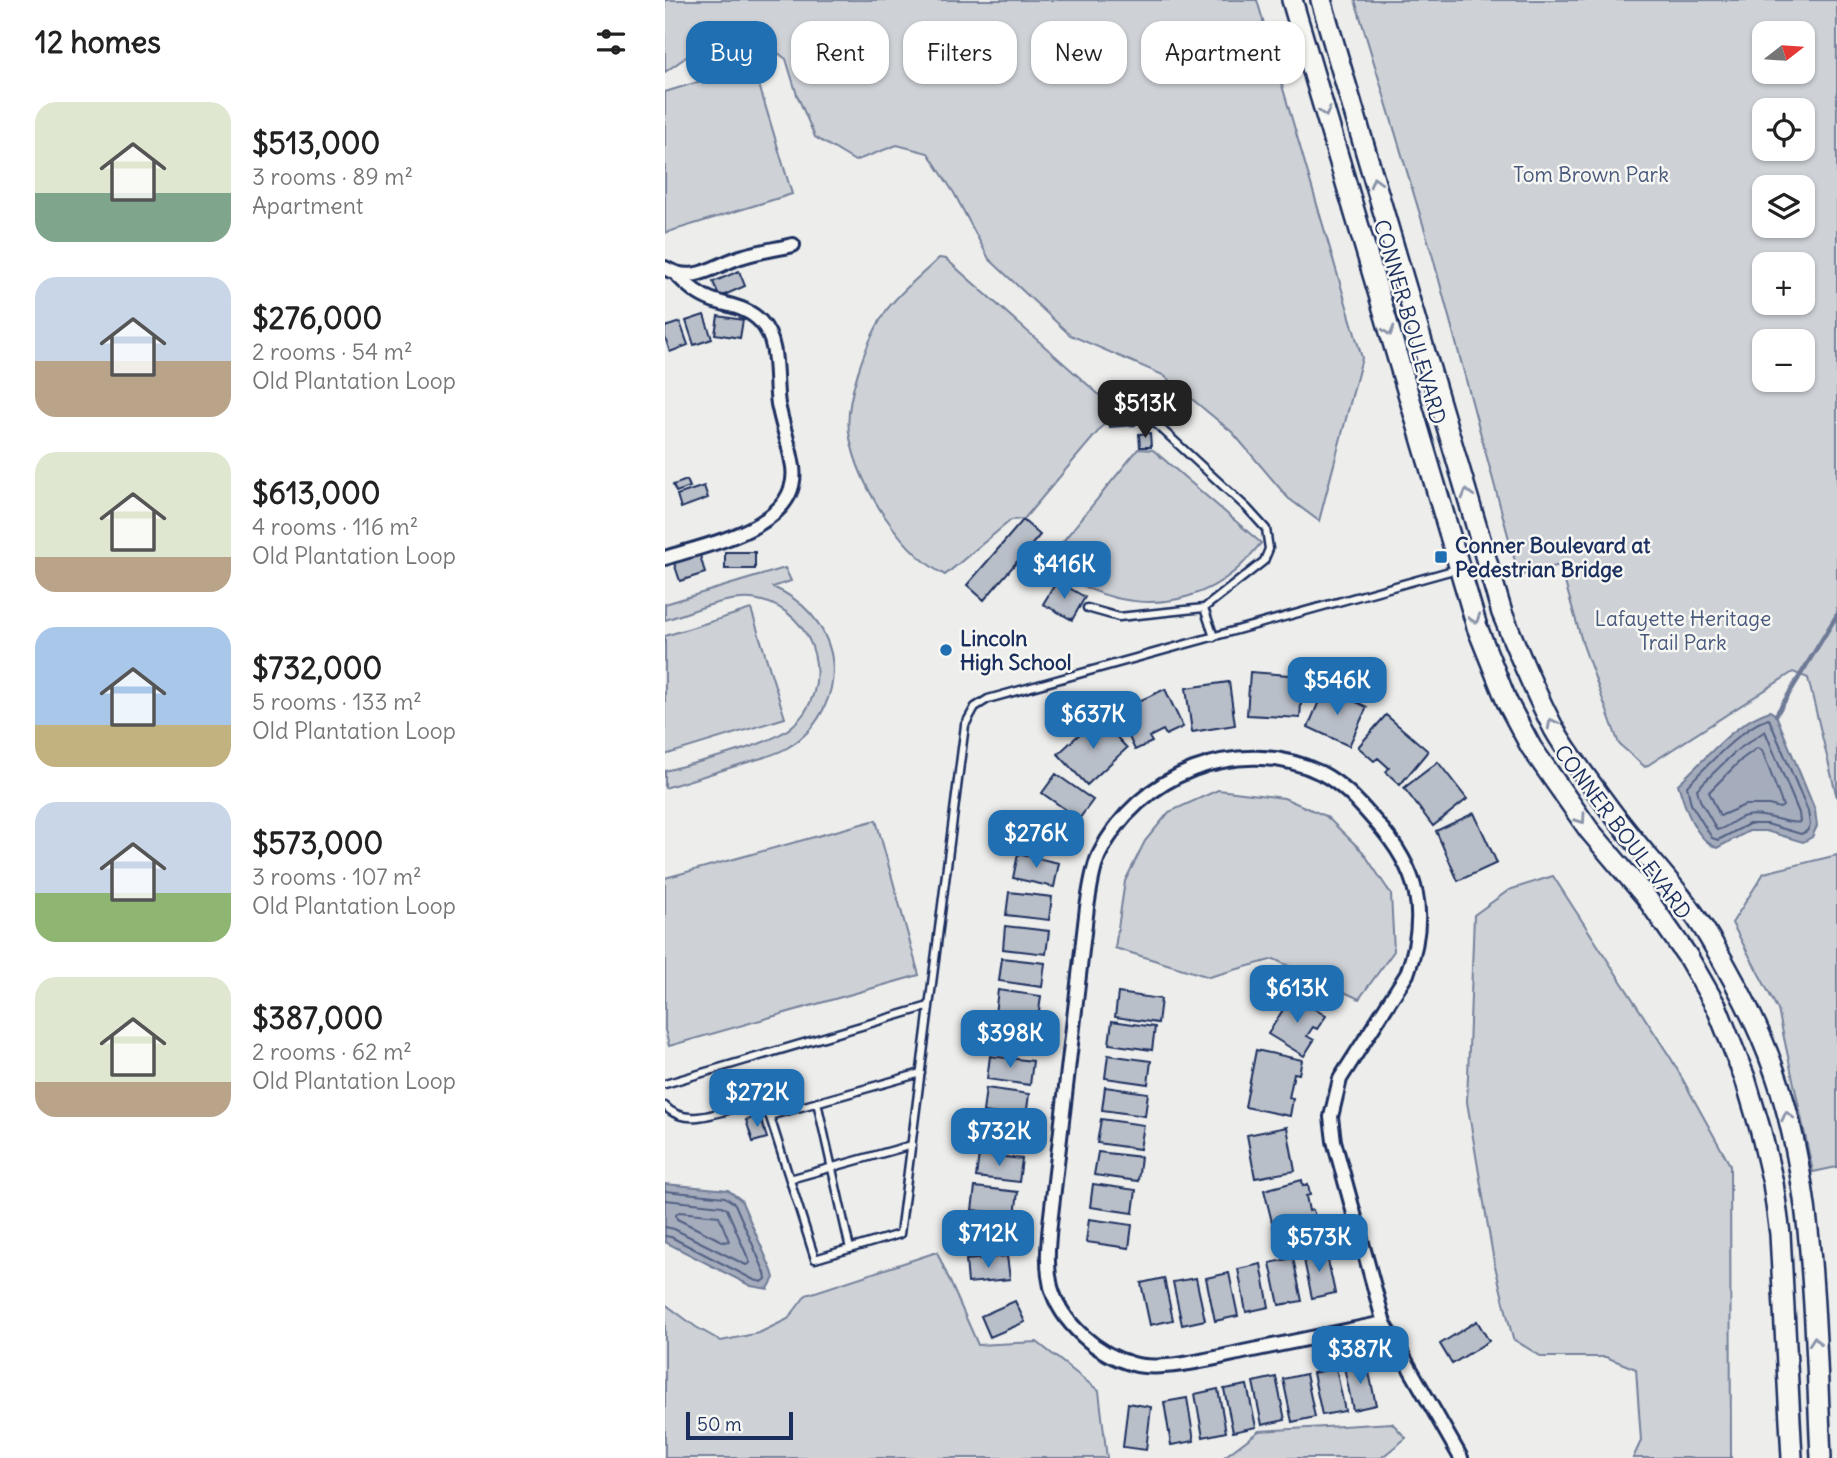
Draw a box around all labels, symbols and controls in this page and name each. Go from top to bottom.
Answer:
chip: Buy [686,21,777,84]
chip: Rent [791,21,889,84]
chip: Filters [903,21,1017,84]
chip: New [1031,21,1127,84]
chip: Apartment [1141,21,1305,84]
north arrow [1752,21,1815,84]
map controls [1752,21,1815,392]
text: 12 homes [35,23,161,61]
icon: filters [592,23,630,61]
button: locate [1752,98,1815,161]
one-way arrow [1316,106,1331,118]
text: $513,000 [252,124,380,162]
icon: home [91,130,175,214]
park label: Tom Brown Park [1513,161,1669,188]
text: 3 rooms · 89 m² [252,162,413,191]
button: layers [1752,175,1815,238]
one-way arrow [1369,176,1384,188]
text: Apartment [252,191,364,220]
street label: CONNER BOULEVARD [1368,216,1452,428]
button: + [1752,252,1815,315]
text: $276,000 [252,299,382,337]
icon: home [91,305,175,389]
one-way arrow [1381,324,1396,336]
button: − [1752,329,1815,392]
text: 2 rooms · 54 m² [252,337,413,366]
text: Old Plantation Loop [252,366,456,395]
pin: $513K [1096,380,1194,440]
text: $513K [1114,388,1176,417]
text: $613,000 [252,474,380,512]
icon: home [91,480,175,564]
one-way arrow [1461,488,1476,500]
text: 4 rooms · 116 m² [252,512,418,541]
place label: Conner Boulevard at Pedestrian Bridge [1455,532,1651,583]
text: Old Plantation Loop [252,541,456,570]
pin: $416K [1015,542,1113,601]
text: $416K [1033,549,1095,578]
marker: Conner Boulevard at Pedestrian Bridge [1433,549,1449,565]
park label: Lafayette Heritage Trail Park [1595,605,1771,656]
one-way arrow [1466,613,1481,625]
place label: Lincoln High School [960,625,1071,676]
marker: Lincoln High School [938,642,954,658]
text: $732,000 [252,649,382,687]
icon: home [91,655,175,739]
pin: $546K [1288,658,1386,717]
text: $546K [1304,665,1370,694]
text: 5 rooms · 133 m² [252,687,422,716]
pin: $637K [1044,692,1142,751]
text: $637K [1061,699,1125,728]
text: Old Plantation Loop [252,716,456,745]
one-way arrow [1547,718,1560,730]
street label: CONNER BOULEVARD [1548,739,1698,925]
pin: $276K [987,810,1085,870]
one-way arrow [1573,811,1585,824]
text: $276K [1004,818,1068,847]
text: $573,000 [252,824,383,862]
icon: home [91,830,175,914]
text: 3 rooms · 107 m² [252,862,422,891]
text: Old Plantation Loop [252,891,456,920]
pin: $613K [1248,965,1346,1025]
text: $613K [1266,973,1328,1002]
text: $387,000 [252,999,383,1037]
icon: home [91,1005,175,1089]
pin: $398K [961,1010,1059,1070]
text: $398K [977,1018,1043,1047]
text: 2 rooms · 62 m² [252,1037,412,1066]
text: Old Plantation Loop [252,1066,456,1095]
pin: $272K [708,1070,806,1129]
text: $272K [725,1077,789,1106]
pin: $732K [950,1108,1048,1168]
one-way arrow [1781,1110,1795,1122]
text: $732K [967,1116,1031,1145]
pin: $712K [939,1210,1037,1270]
pin: $573K [1270,1214,1368,1274]
text: $712K [958,1218,1018,1247]
text: $573K [1287,1222,1351,1251]
pin: $387K [1311,1326,1409,1386]
text: $387K [1328,1334,1392,1363]
one-way arrow [1808,1335,1823,1346]
scale bar [686,1409,793,1441]
text: 50 m [697,1412,742,1436]

